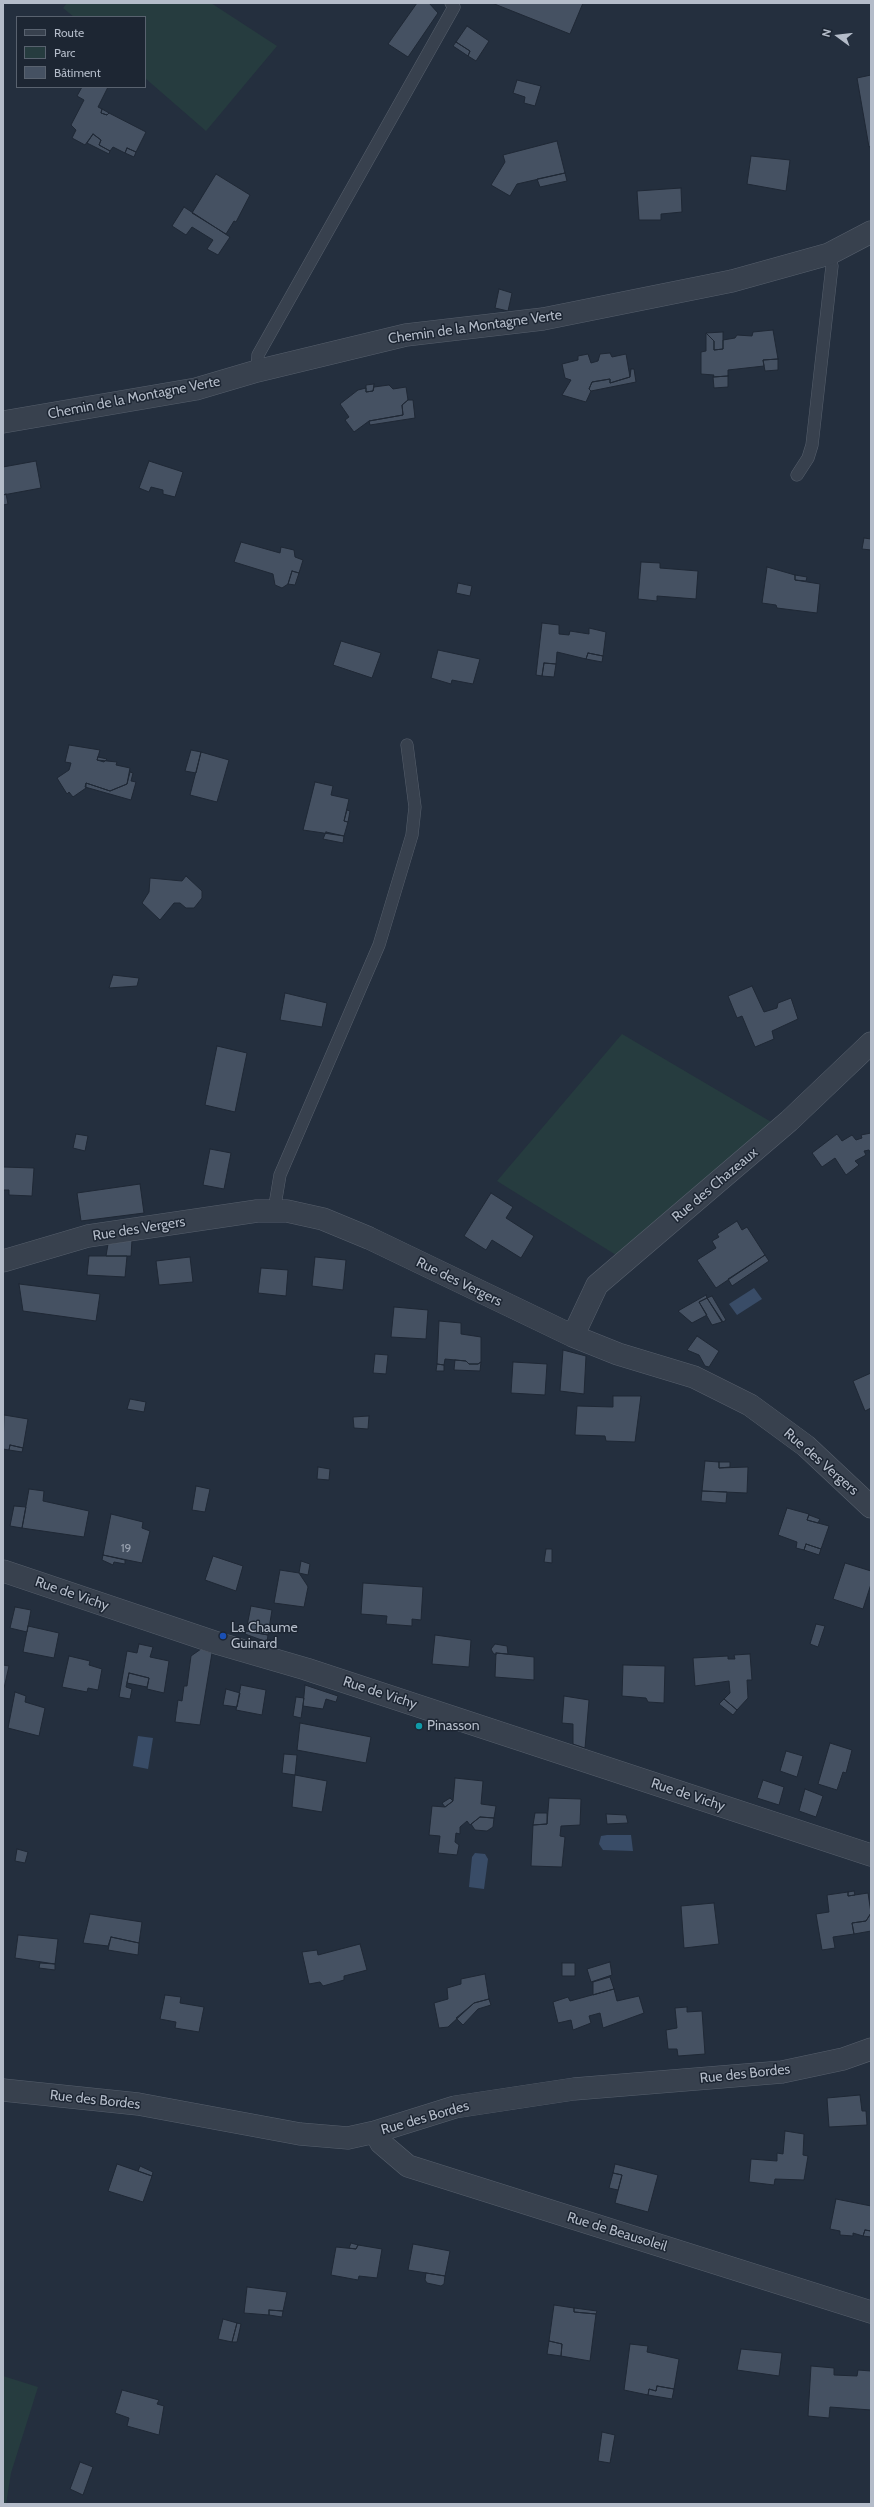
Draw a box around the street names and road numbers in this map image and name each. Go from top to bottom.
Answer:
street label: Chemin de la Montagne Verte [387,306,563,348]
street label: Chemin de la Montagne Verte [46,373,222,423]
street label: Rue des Chazeaux [669,1144,761,1226]
street label: Rue des Vergers [92,1213,186,1245]
street label: Rue des Vergers [413,1254,505,1310]
street label: Rue des Vergers [780,1425,862,1499]
street label: Rue de Vichy [33,1574,111,1614]
street label: Rue de Vichy [341,1673,419,1713]
street label: Rue de Vichy [649,1775,727,1815]
street label: Rue des Bordes [699,2061,791,2087]
street label: Rue des Bordes [49,2087,141,2113]
street label: Rue des Bordes [379,2097,471,2139]
street label: Rue de Beausoleil [565,2209,669,2255]

